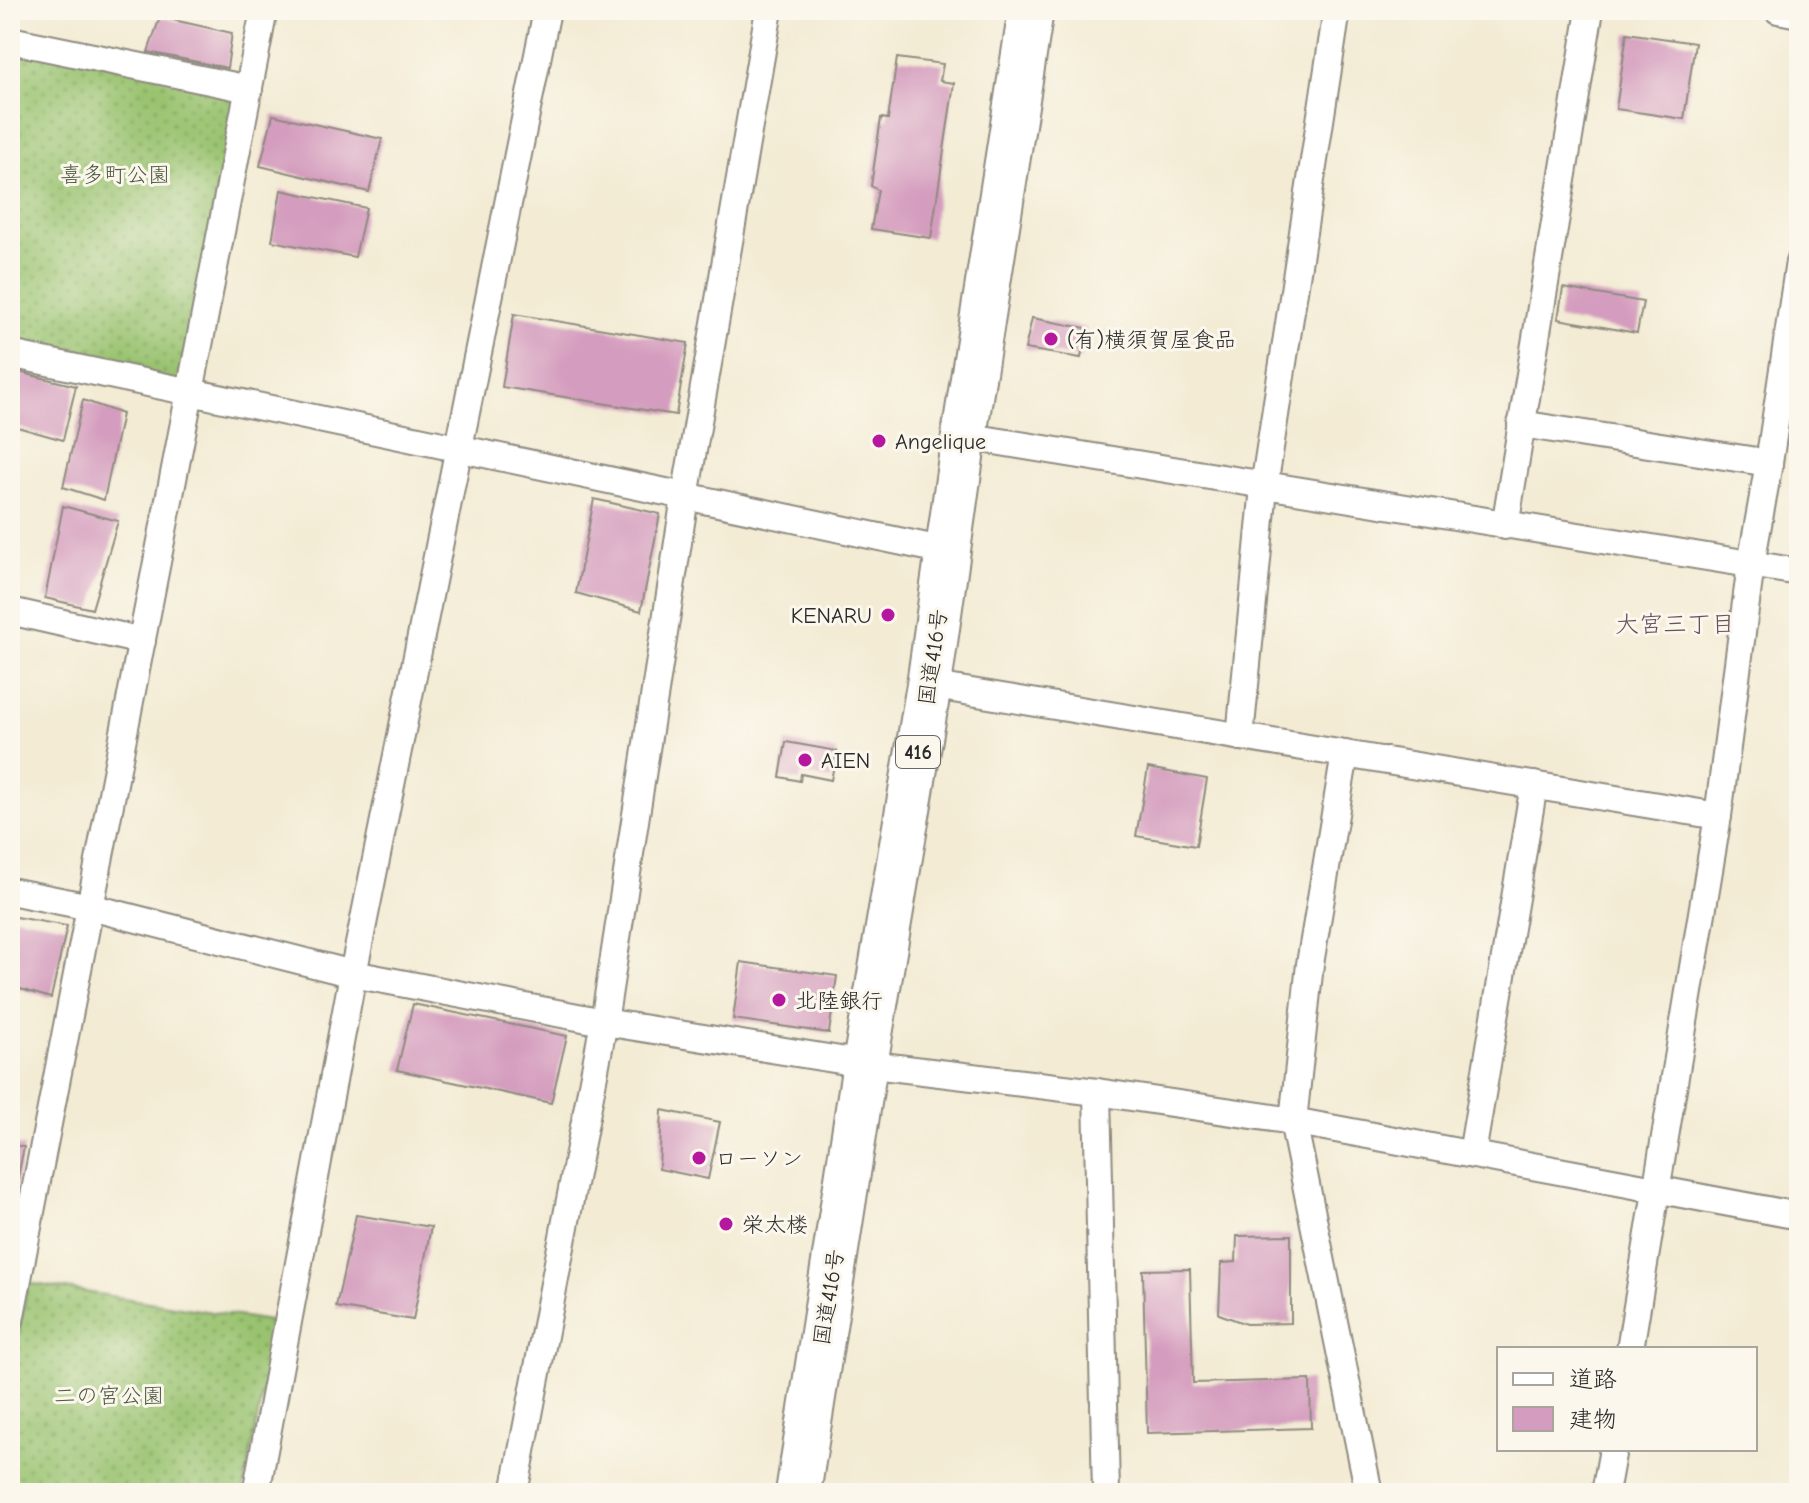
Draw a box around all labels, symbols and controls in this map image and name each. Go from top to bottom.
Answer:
park label: 喜多町公園 [60,162,170,188]
place label: (有)横須賀屋食品 [1067,327,1236,353]
marker: (有)横須賀屋食品 [1042,330,1060,348]
place label: Angelique [895,429,986,455]
marker: Angelique [870,432,888,450]
place label: KENARU [791,603,872,629]
marker: KENARU [879,606,897,624]
street label: 国道416号 [913,607,953,707]
district label: 大宮三丁目 [1615,610,1735,638]
road number: 416 [896,736,940,768]
place label: AIEN [821,748,870,774]
marker: AIEN [796,751,814,769]
place label: 北陸銀行 [795,988,883,1014]
marker: 北陸銀行 [770,991,788,1009]
place label: ローソン [715,1146,803,1172]
marker: ローソン [690,1149,708,1167]
place label: 栄太楼 [742,1212,808,1238]
marker: 栄太楼 [717,1215,735,1233]
street label: 国道416号 [809,1247,849,1347]
legend [1497,1347,1757,1451]
text: 道路 [1569,1365,1617,1393]
park label: 二の宮公園 [54,1383,164,1409]
text: 建物 [1569,1405,1617,1433]

